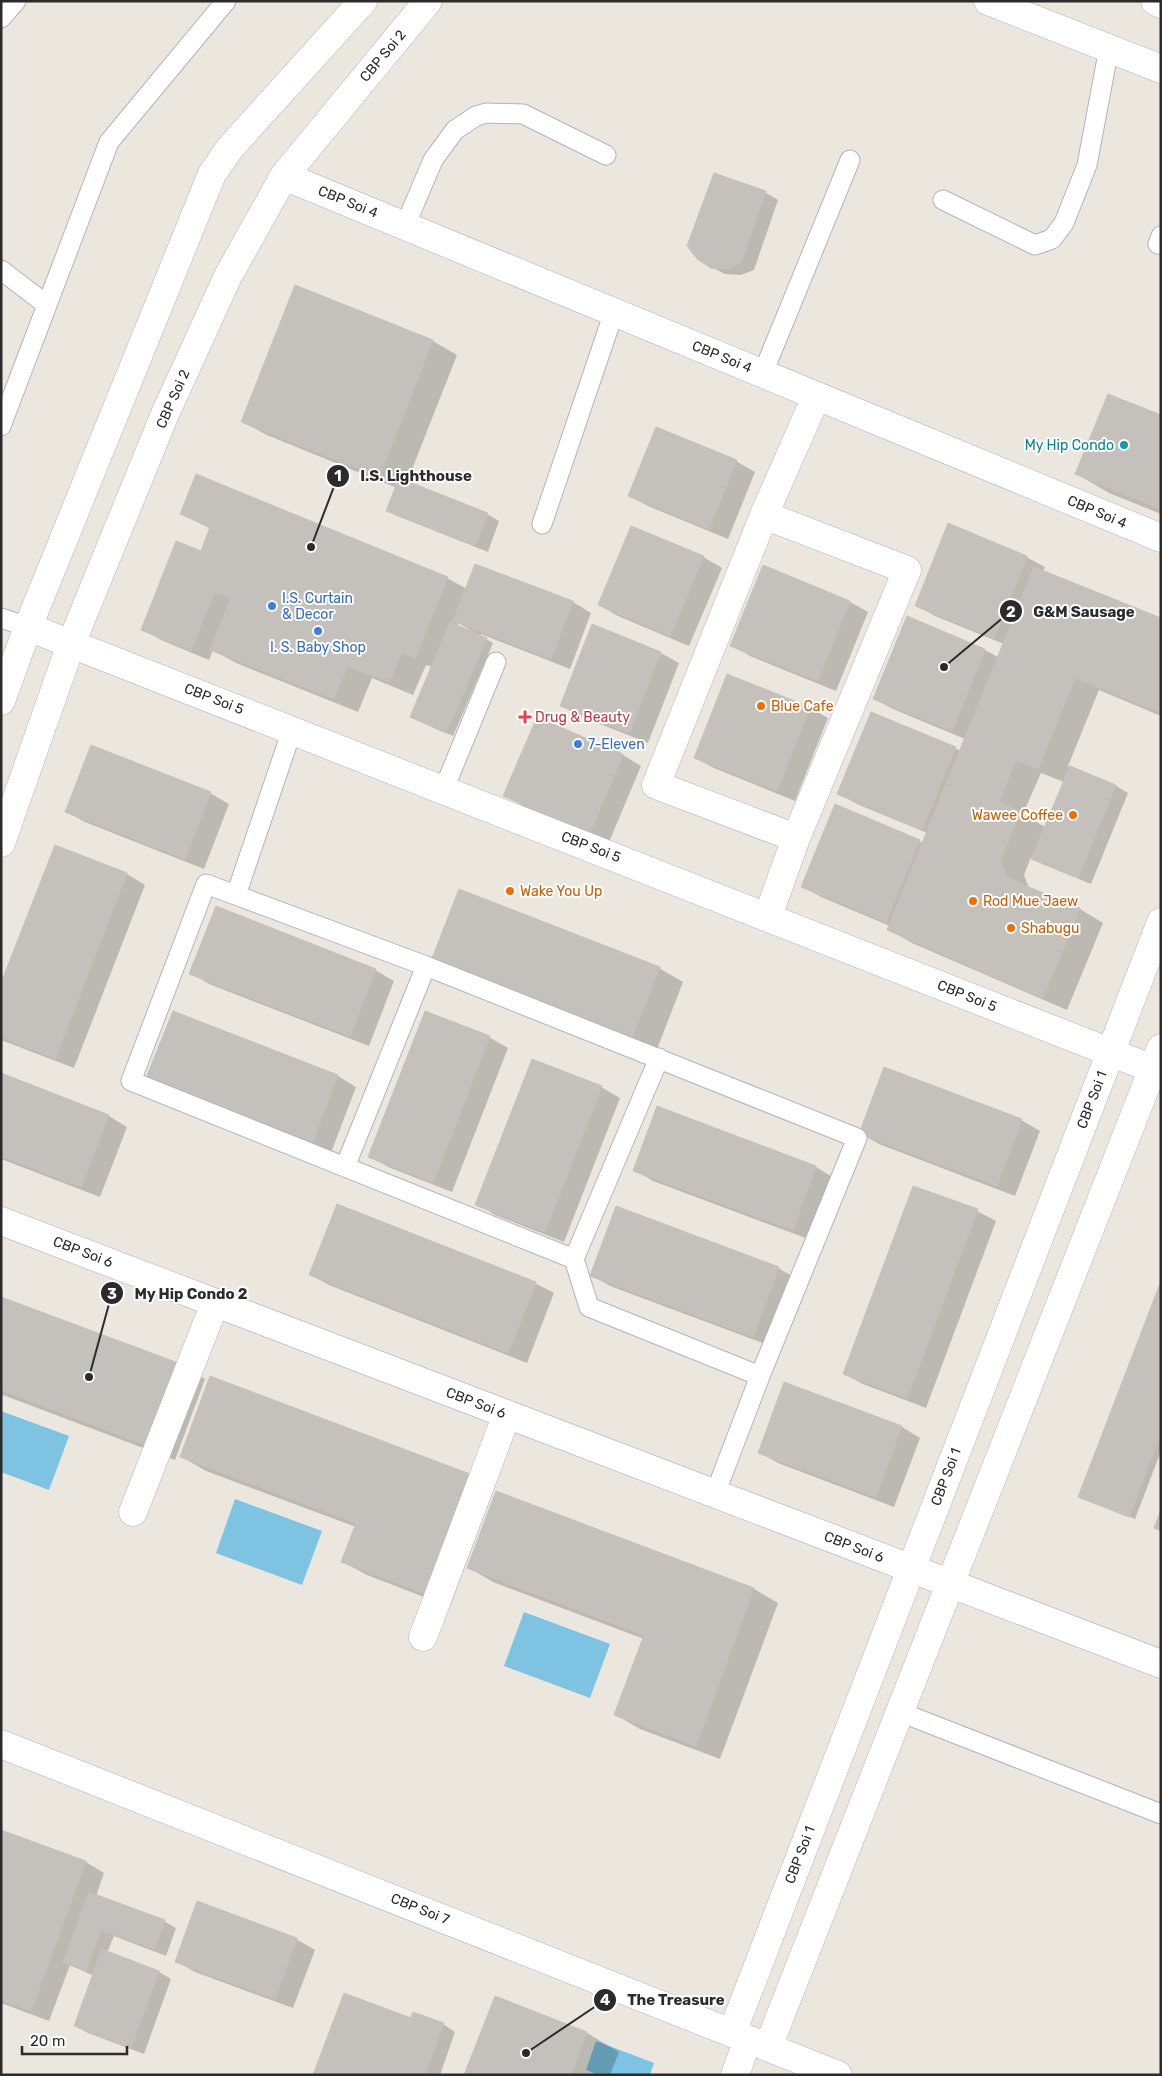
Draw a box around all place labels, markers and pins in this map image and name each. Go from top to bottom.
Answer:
place label: My Hip Condo [1025,437,1114,454]
marker: My Hip Condo [1118,439,1130,451]
callout: I.S. Lighthouse [325,461,482,491]
place label: I.S. Curtain & Decor [282,590,353,623]
callout: G&M Sausage [998,596,1145,626]
marker: I.S. Curtain & Decor [266,600,278,612]
marker: I. S. Baby Shop [312,625,324,637]
place label: I. S. Baby Shop [270,639,366,656]
place label: Blue Cafe [771,698,834,715]
marker: Blue Cafe [755,700,767,712]
place label: Drug & Beauty [535,709,630,726]
marker: Drug & Beauty [519,711,531,723]
place label: 7-Eleven [588,736,645,753]
marker: 7-Eleven [572,738,584,750]
place label: Wawee Coffee [972,807,1063,824]
marker: Wawee Coffee [1067,809,1079,821]
place label: Wake You Up [520,883,602,900]
marker: Wake You Up [504,885,516,897]
place label: Rod Mue Jaew [983,893,1078,910]
marker: Rod Mue Jaew [967,895,979,907]
place label: Shabugu [1021,920,1080,937]
marker: Shabugu [1005,922,1017,934]
callout: My Hip Condo 2 [100,1278,258,1308]
callout: The Treasure [592,1985,735,2015]

